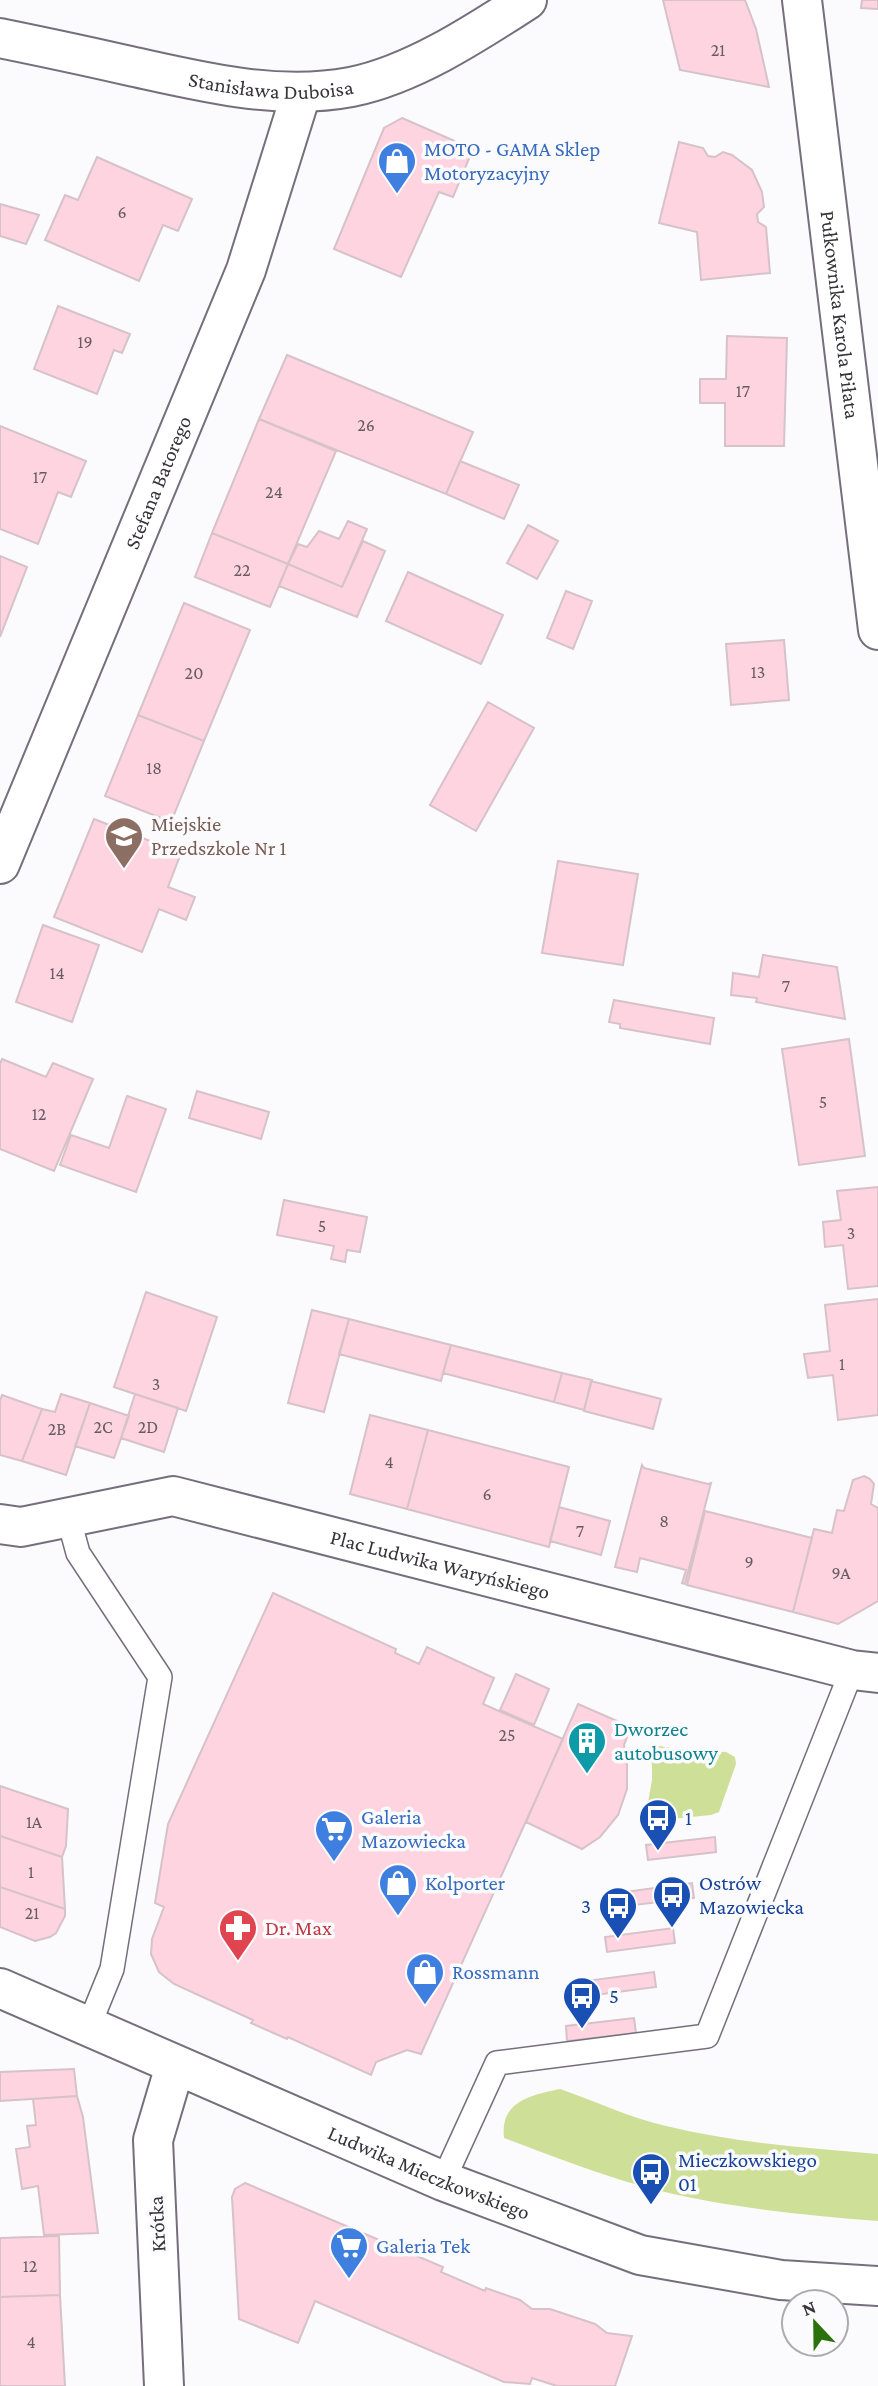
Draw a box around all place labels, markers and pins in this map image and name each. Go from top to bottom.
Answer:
place label: MOTO - GAMA Sklep Motoryzacyjny [424,137,600,185]
shop icon: MOTO - GAMA Sklep Motoryzacyjny [376,140,418,195]
place label: Miejskie Przedszkole Nr 1 [151,812,286,860]
school or university icon: Miejskie Przedszkole Nr 1 [103,815,145,870]
place label: Dworzec autobusowy [614,1717,718,1765]
building icon: Dworzec autobusowy [566,1720,608,1775]
bus stop icon: 1 [637,1797,679,1852]
place label: Galeria Mazowiecka [361,1805,466,1853]
place label: 1 [685,1806,692,1830]
supermarket icon: Galeria Mazowiecka [313,1808,355,1863]
shop icon: Kolporter [377,1862,419,1917]
place label: Kolporter [425,1871,506,1895]
place label: Ostrów Mazowiecka [699,1871,804,1919]
bus stop icon: Ostrów Mazowiecka [651,1874,693,1929]
bus stop icon: 3 [597,1885,639,1940]
place label: 3 [581,1894,591,1918]
pharmacy icon: Dr. Max [217,1907,259,1962]
place label: Dr. Max [265,1916,332,1940]
shop icon: Rossmann [404,1951,446,2006]
place label: Rossmann [452,1960,539,1984]
bus stop icon: 5 [561,1975,603,2030]
place label: 5 [609,1984,619,2008]
place label: Mieczkowskiego 01 [678,2148,817,2196]
bus stop icon: Mieczkowskiego 01 [630,2151,672,2206]
supermarket icon: Galeria Tek [328,2225,370,2280]
place label: Galeria Tek [376,2234,470,2258]

